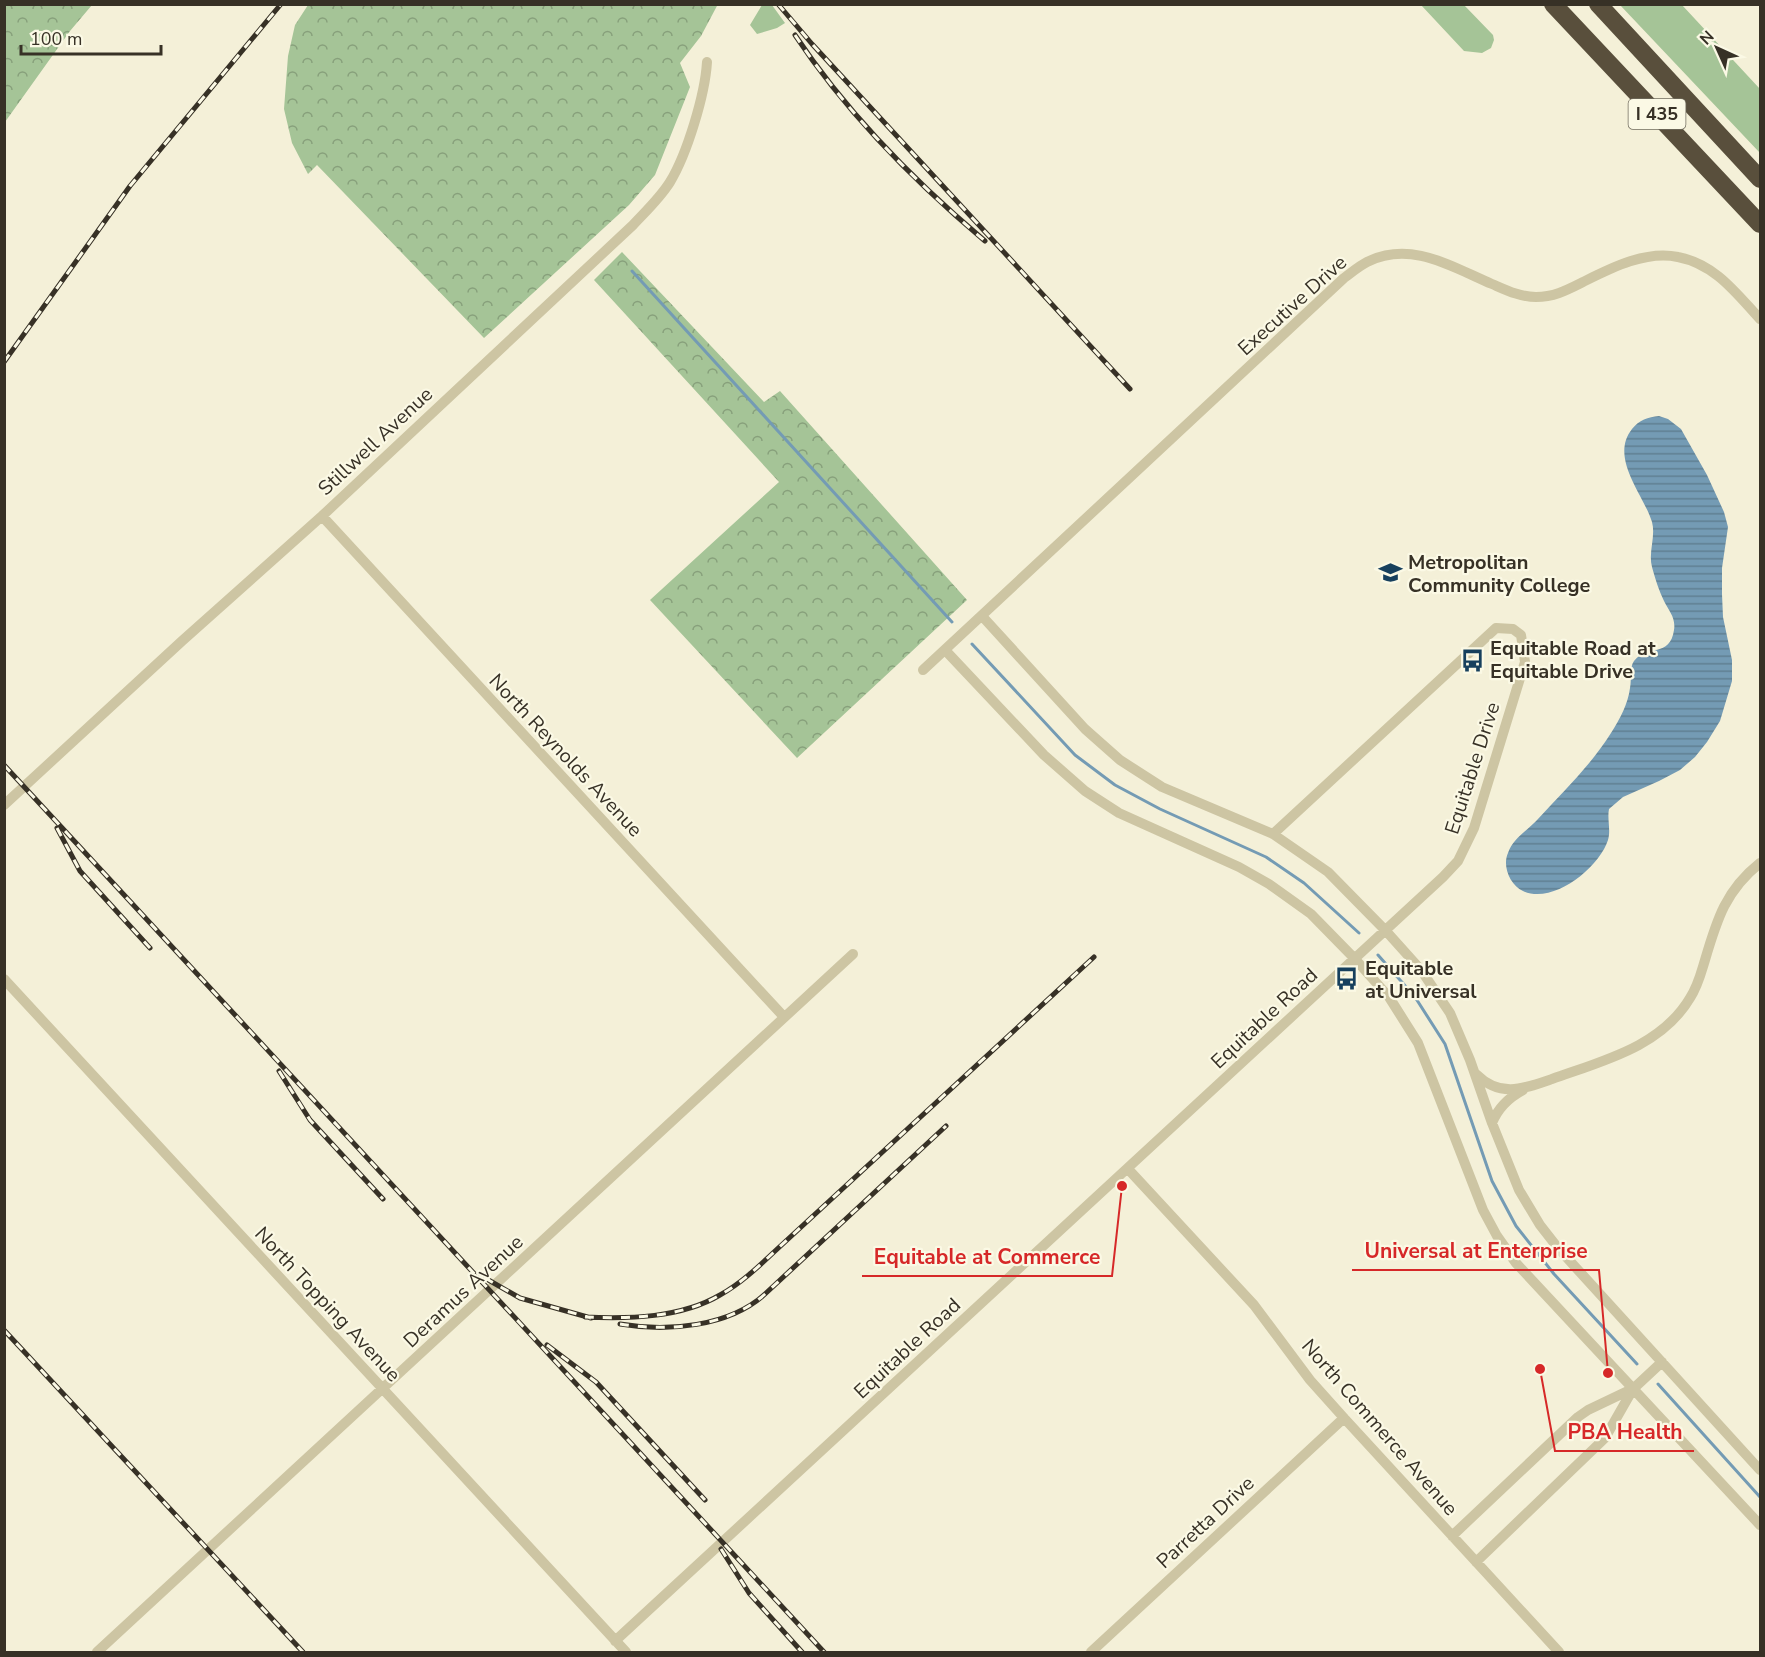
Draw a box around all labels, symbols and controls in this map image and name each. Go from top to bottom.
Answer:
scale bar [21,18,160,56]
north arrow [1687,18,1747,78]
text: N [1695,26,1719,50]
text: 100 m [30,27,82,51]
road number: I 435 [1628,99,1686,129]
street label: Executive Drive [1232,249,1353,362]
street label: Stillwell Avenue [312,381,439,502]
place label: Metropolitan Community College [1408,549,1591,599]
school or university icon: Metropolitan Community College [1377,560,1403,586]
place label: Equitable Road at Equitable Drive [1490,635,1656,685]
bus stop icon: Equitable Road at Equitable Drive [1459,647,1485,673]
street label: North Reynolds Avenue [483,668,648,843]
street label: Equitable Drive [1438,699,1507,838]
place label: Equitable at Universal [1365,955,1477,1005]
street label: Equitable Road [1205,962,1323,1075]
bus stop icon: Equitable at Universal [1334,966,1360,992]
street label: North Topping Avenue [249,1221,407,1388]
street label: Deramus Avenue [398,1229,529,1354]
callout: Universal at Enterprise [1352,1231,1599,1270]
callout: Equitable at Commerce [862,1237,1112,1276]
text: Universal at Enterprise [1364,1237,1588,1265]
text: Equitable at Commerce [874,1243,1100,1271]
street label: Equitable Road [848,1292,966,1405]
street label: North Commerce Avenue [1295,1333,1464,1521]
callout: PBA Health [1555,1412,1694,1451]
text: PBA Health [1567,1418,1683,1446]
street label: Parretta Drive [1151,1470,1260,1575]

